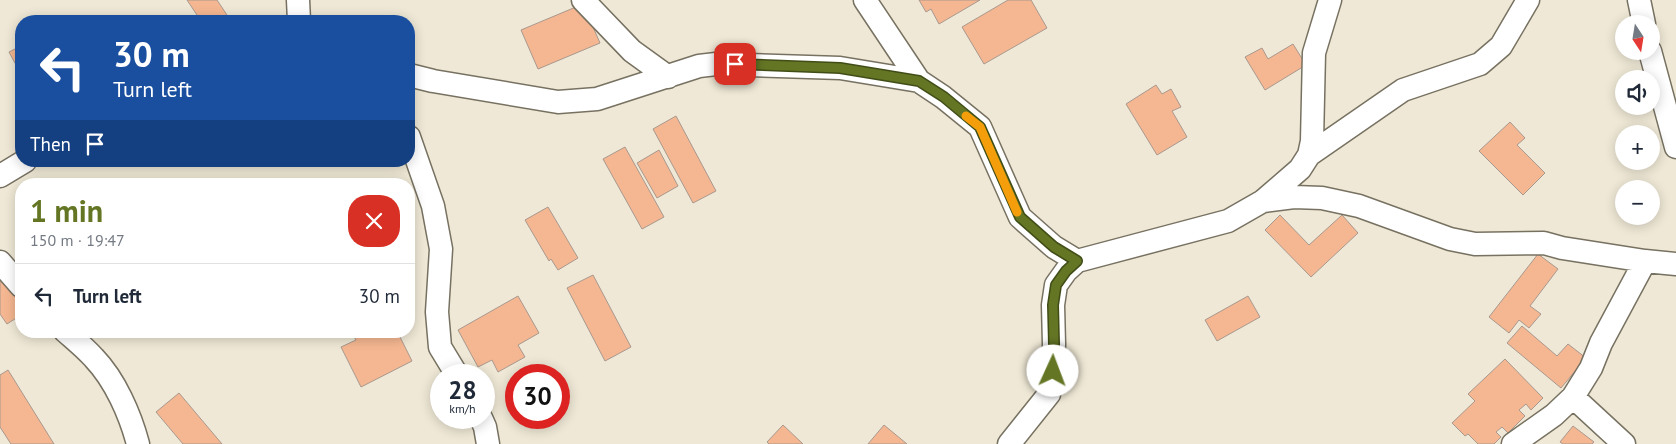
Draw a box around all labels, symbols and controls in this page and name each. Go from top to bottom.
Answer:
north arrow [1615,15,1660,60]
map controls [1615,15,1660,225]
text: 30 m [113,31,190,77]
icon: left [30,35,95,100]
pin [714,43,756,85]
icon: arrive [721,50,749,78]
button: sound [1615,70,1660,115]
text: Turn left [113,75,192,103]
button: + [1615,125,1660,170]
icon: arrive [81,130,109,158]
text: Then [30,132,71,156]
button: − [1615,180,1660,225]
text: 1 min [30,191,103,230]
button: close [348,195,400,247]
text: 150 m · 19:47 [30,230,125,250]
icon: left [30,282,58,310]
text: Turn left [73,284,142,308]
text: 30 m [359,284,400,308]
position arrow [1026,344,1078,396]
speed limit sign: 30 [505,364,570,429]
text: 28 [448,374,477,406]
text: km/h [449,401,476,416]

